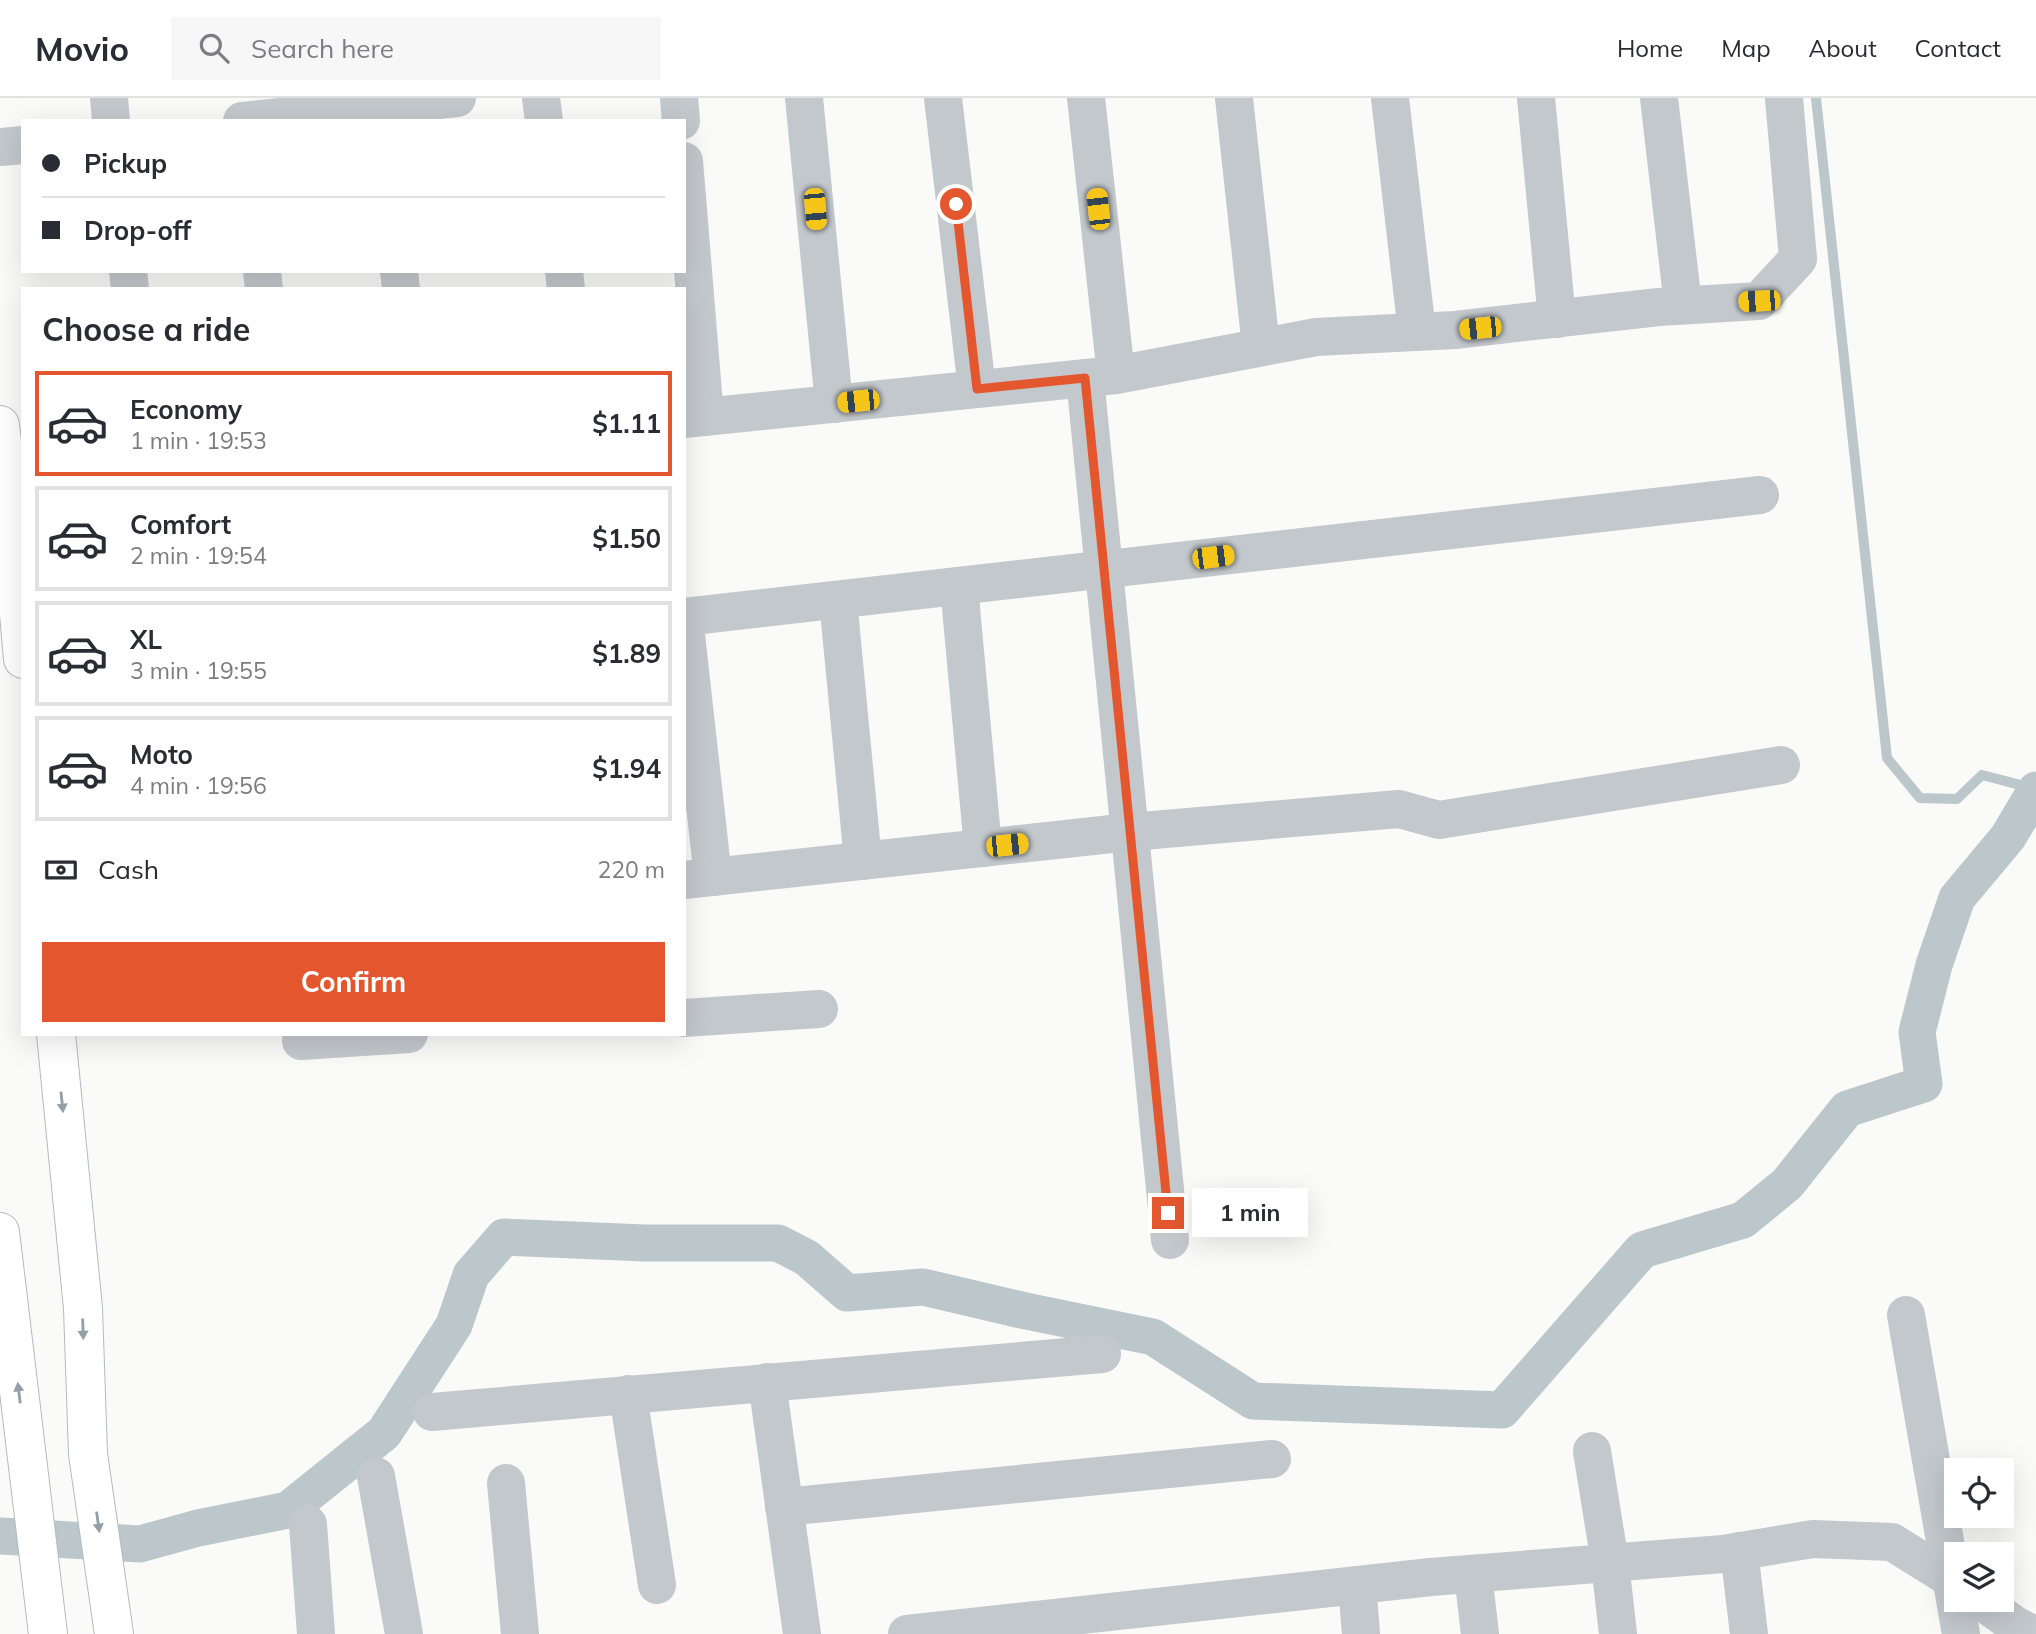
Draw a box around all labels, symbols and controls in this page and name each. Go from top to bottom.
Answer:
search box [171,17,661,80]
text: Movio [35,28,129,69]
icon: search [195,29,233,67]
text: Search here [251,32,394,65]
text: Home [1617,33,1683,63]
text: Map [1721,33,1771,63]
text: About [1809,33,1877,63]
text: Contact [1915,33,2001,63]
text: Pickup [84,147,167,180]
car [803,187,828,231]
car [1086,187,1111,231]
route start [940,188,972,220]
text: Drop-off [84,214,191,247]
car [1738,289,1781,313]
text: Choose a ride [42,309,250,349]
car [1459,315,1502,341]
car [837,388,880,414]
icon: car [46,392,109,455]
text: Economy [130,393,242,426]
text: $1.11 [592,407,661,440]
text: 1 min · 19:53 [130,426,267,455]
icon: car [46,507,109,570]
text: Comfort [130,508,231,541]
text: $1.50 [592,522,661,555]
text: 2 min · 19:54 [130,541,267,570]
car [1191,544,1236,570]
icon: car [46,622,109,685]
text: XL [130,623,162,656]
text: $1.89 [592,637,661,670]
text: 3 min · 19:55 [130,656,267,685]
icon: car [46,737,109,800]
text: Moto [130,738,193,771]
text: $1.94 [592,752,661,785]
text: 4 min · 19:56 [130,771,267,800]
car [986,832,1029,858]
icon: cash [42,851,80,889]
text: Cash [98,853,159,886]
text: 220 m [597,855,665,884]
button: Confirm [42,942,665,1022]
one-way arrow [57,1091,68,1113]
callout: 1 min [1192,1188,1308,1238]
route end [1152,1197,1184,1229]
text: 1 min [1220,1198,1280,1227]
one-way arrow [78,1318,89,1340]
one-way arrow [13,1381,24,1403]
map controls [1944,1458,2014,1612]
button: locate [1944,1458,2014,1528]
one-way arrow [92,1511,103,1533]
button: layers [1944,1542,2014,1612]

